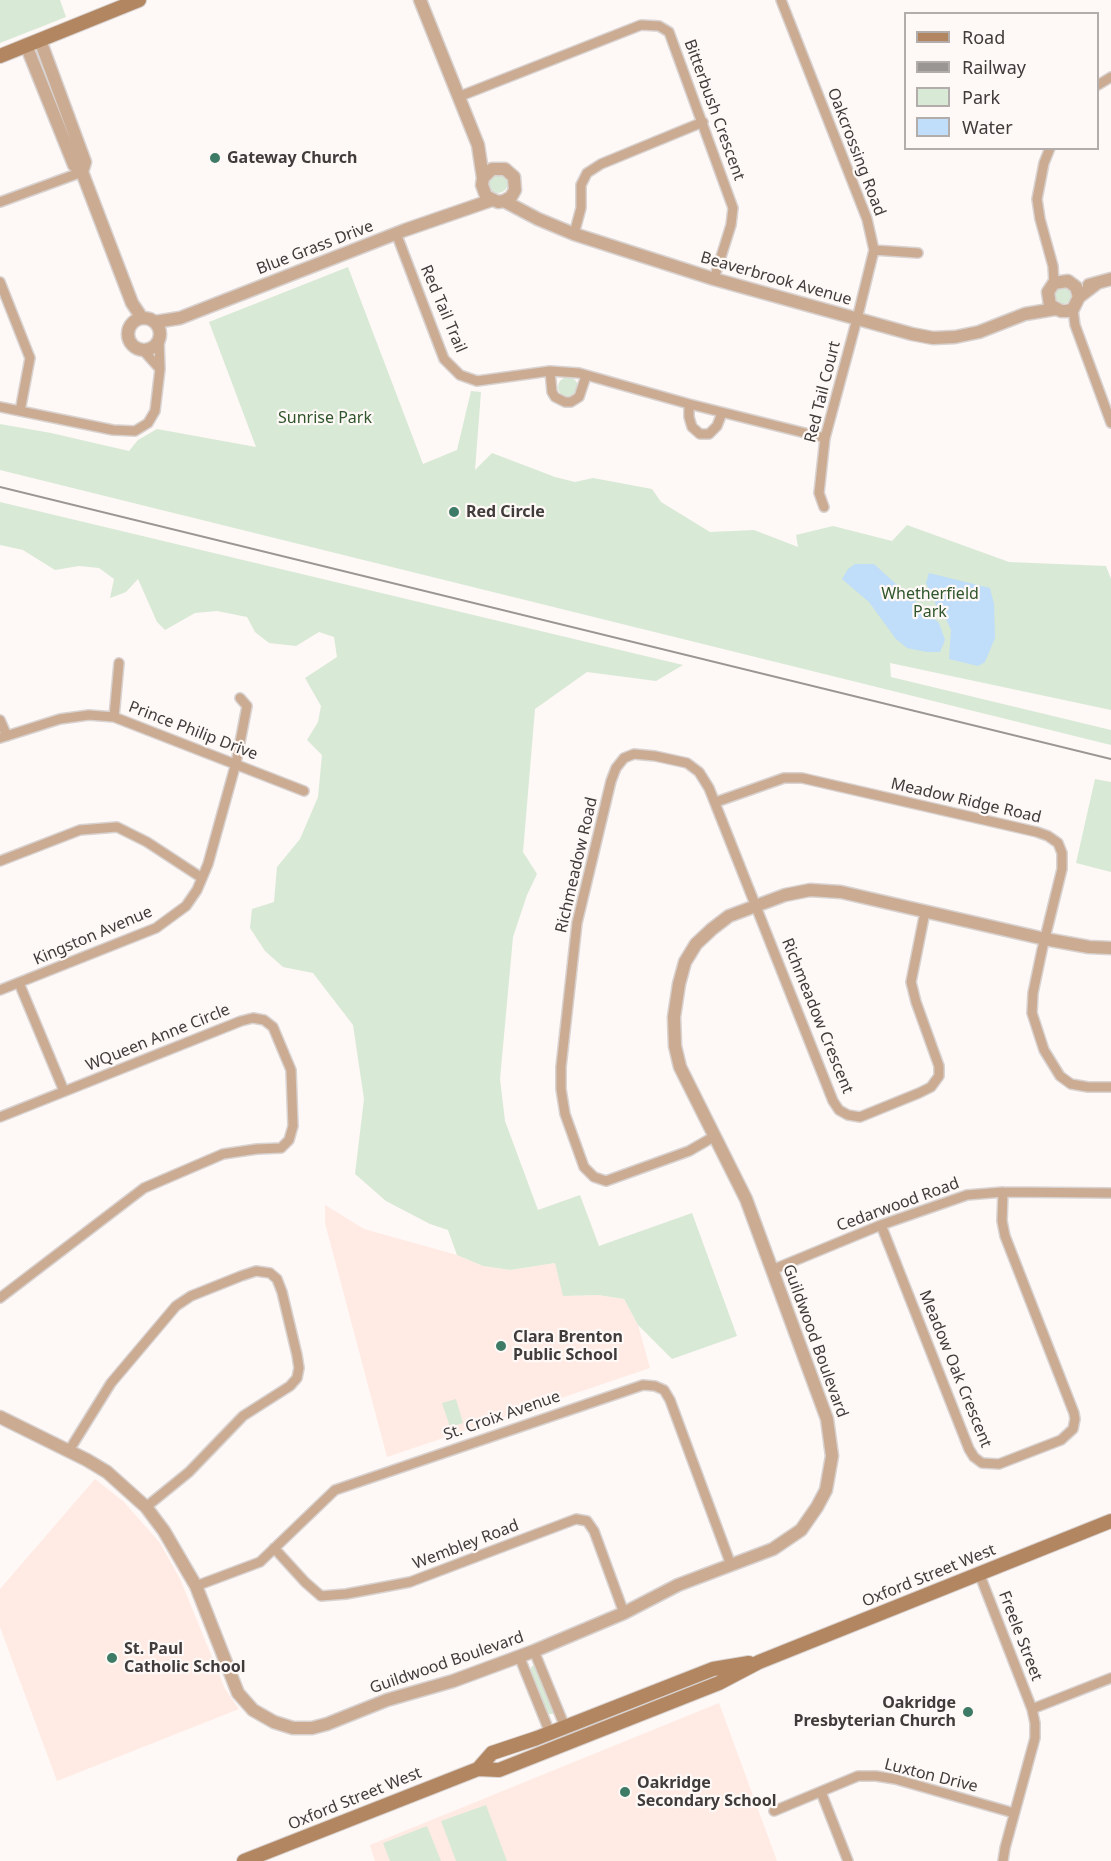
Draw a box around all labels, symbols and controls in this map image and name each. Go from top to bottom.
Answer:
legend [904,12,1099,150]
text: Road [962,25,1005,49]
street label: Bitterbush Crescent [680,37,748,183]
text: Railway [962,55,1026,79]
street label: Oakcrossing Road [823,85,889,219]
text: Park [962,85,1000,109]
text: Water [962,115,1013,139]
place label: Gateway Church [227,148,357,168]
marker: Gateway Church [208,151,222,165]
street label: Blue Grass Drive [254,217,376,279]
street label: Beaverbrook Avenue [698,248,854,310]
street label: Red Tail Trail [416,262,470,356]
street label: Red Tail Court [801,339,845,445]
park label: Sunrise Park [278,408,372,428]
place label: Red Circle [466,502,545,522]
marker: Red Circle [447,505,461,519]
park label: Whetherfield Park [881,584,979,622]
street label: Prince Philip Drive [126,698,260,764]
street label: Meadow Ridge Road [889,774,1043,828]
street label: Richmeadow Road [552,795,602,935]
street label: Kingston Avenue [31,902,155,970]
street label: Richmeadow Crescent [777,935,857,1097]
street label: WQueen Anne Circle [83,1000,233,1076]
street label: Cedarwood Road [834,1174,962,1236]
street label: Guildwood Boulevard [778,1262,852,1420]
street label: Meadow Oak Crescent [915,1287,995,1451]
place label: Clara Brenton Public School [513,1327,623,1365]
marker: Clara Brenton Public School [494,1339,508,1353]
street label: St. Croix Avenue [441,1387,563,1445]
street label: Wembley Road [410,1516,522,1574]
street label: Oxford Street West [859,1540,999,1612]
street label: Freele Street [994,1588,1046,1684]
street label: Guildwood Boulevard [367,1628,527,1698]
place label: St. Paul Catholic School [124,1639,245,1677]
marker: St. Paul Catholic School [105,1651,119,1665]
place label: Oakridge Presbyterian Church [794,1693,956,1731]
marker: Oakridge Presbyterian Church [961,1705,975,1719]
street label: Luxton Drive [882,1755,980,1797]
street label: Oxford Street West [285,1763,425,1835]
place label: Oakridge Secondary School [637,1773,776,1811]
marker: Oakridge Secondary School [618,1785,632,1799]

